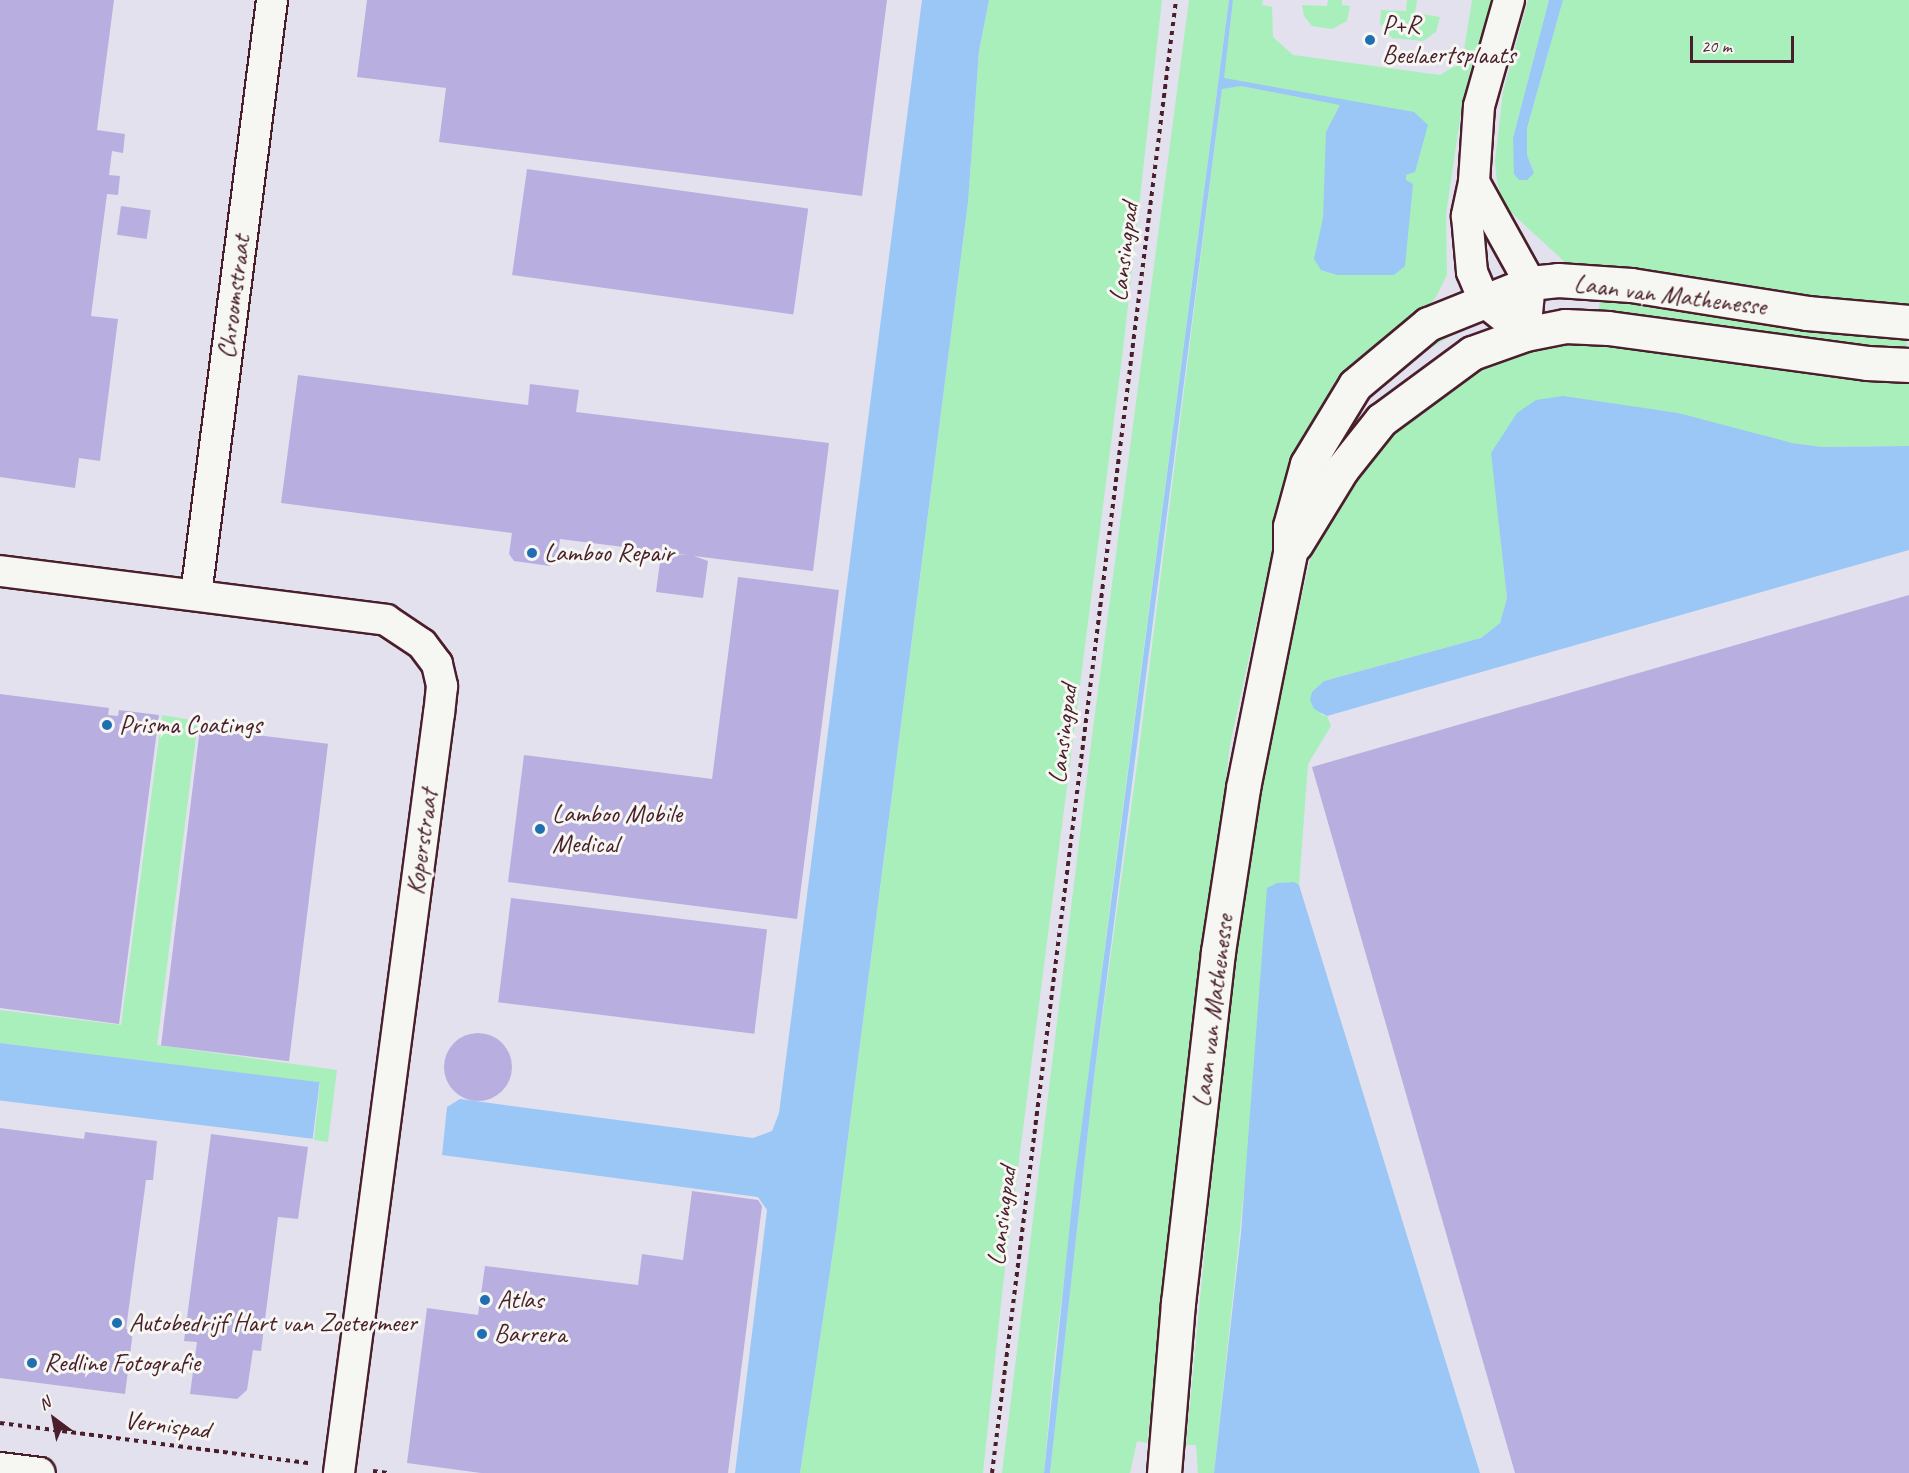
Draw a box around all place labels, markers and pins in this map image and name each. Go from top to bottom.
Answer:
place label: P+R Beelaertsplaats [1382,9,1516,70]
marker: P+R Beelaertsplaats [1363,33,1377,47]
place label: Lamboo Repair [544,537,674,569]
marker: Lamboo Repair [525,546,539,560]
place label: Prisma Coatings [119,709,261,741]
marker: Prisma Coatings [100,718,114,732]
place label: Lamboo Mobile Medical [552,798,682,860]
marker: Lamboo Mobile Medical [533,822,547,836]
place label: Atlas [497,1284,543,1316]
marker: Atlas [478,1293,492,1307]
place label: Autobedrijf Hart van Zoetermeer [129,1307,418,1339]
marker: Autobedrijf Hart van Zoetermeer [110,1316,124,1330]
place label: Barrera [494,1318,566,1350]
marker: Barrera [475,1327,489,1341]
place label: Redline Fotografie [44,1347,200,1379]
marker: Redline Fotografie [25,1356,39,1370]

